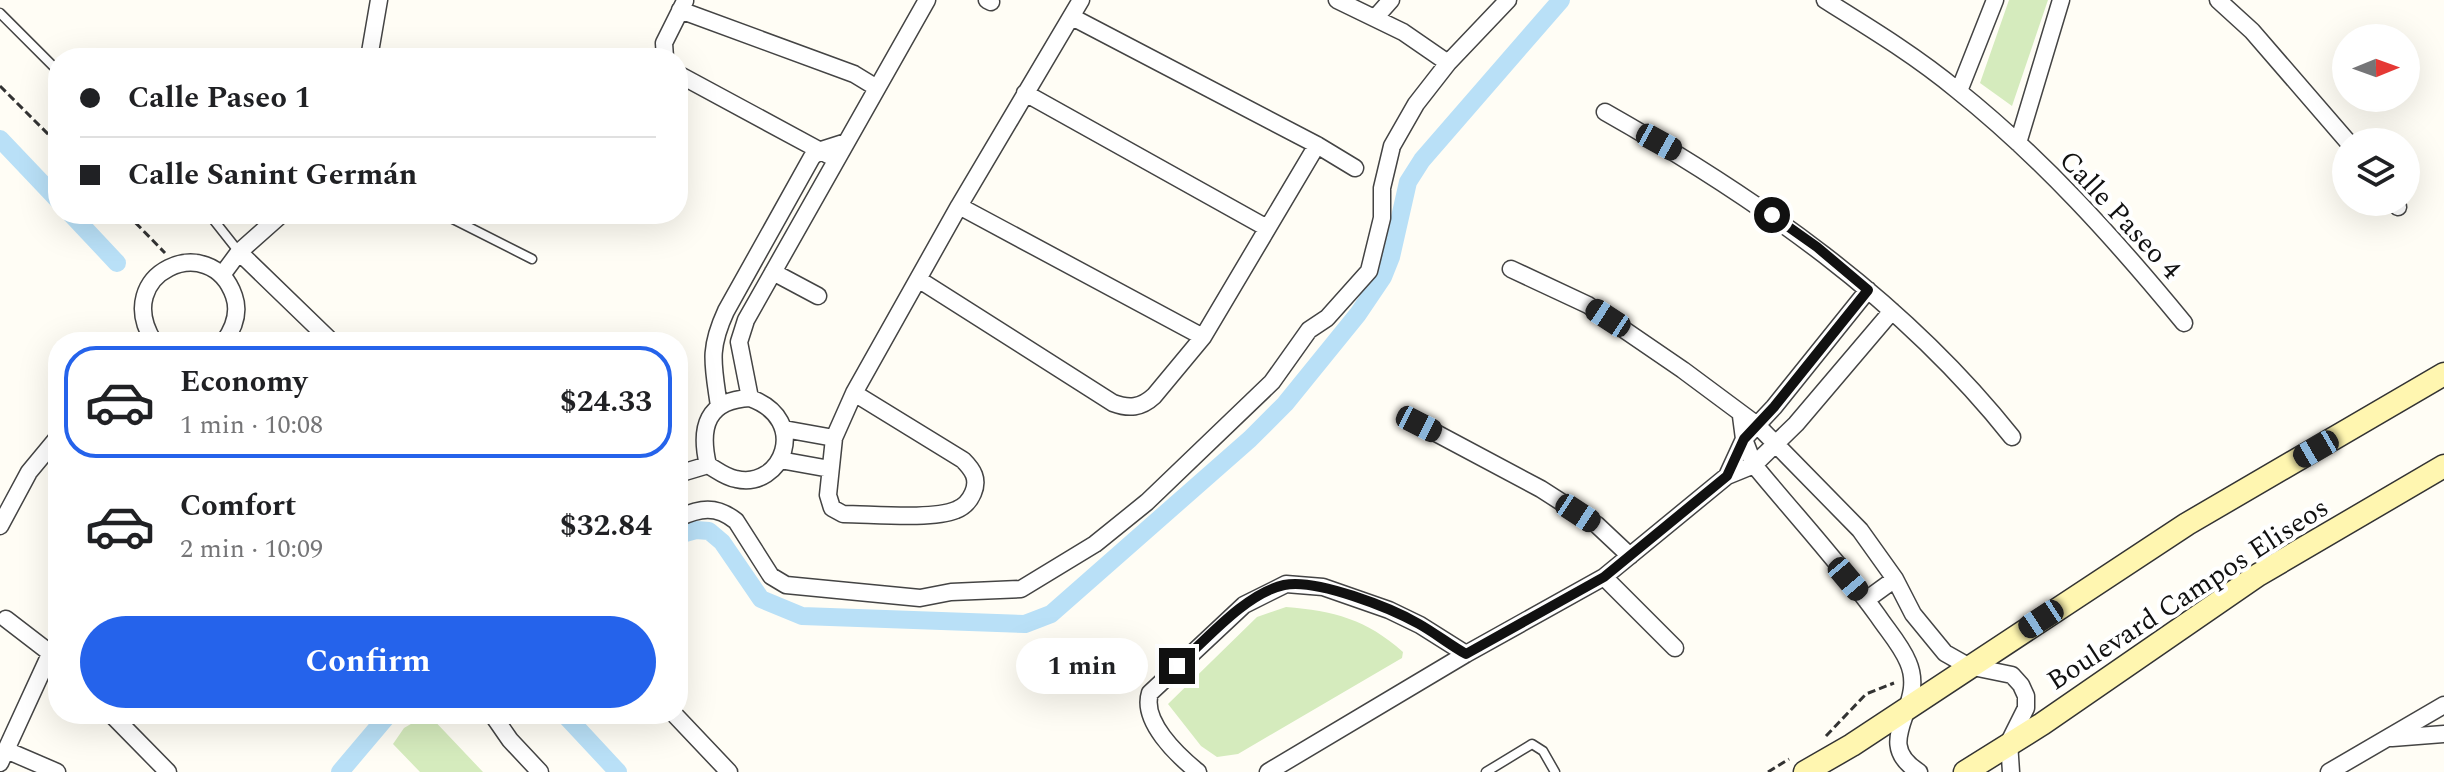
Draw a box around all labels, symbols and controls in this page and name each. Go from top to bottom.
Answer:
north arrow [2332,24,2420,112]
map controls [2332,24,2420,216]
text: Calle Paseo 1 [128,75,311,121]
car [1632,120,1686,164]
button: layers [2332,128,2420,216]
street label: Calle Paseo 4 [2048,141,2191,290]
text: Calle Sanint Germán [128,152,417,198]
route start [1754,197,1790,233]
car [1581,295,1635,341]
text: Economy [180,359,307,405]
icon: car [84,366,156,438]
text: $24.33 [560,379,652,425]
car [1392,402,1446,446]
text: 1 min · 10:08 [180,405,323,445]
car [2289,427,2343,471]
text: Comfort [180,483,296,529]
street label: Boulevard Campos Eliseos [2038,487,2337,702]
icon: car [84,490,156,562]
car [1551,490,1605,536]
text: $32.84 [560,503,652,549]
text: 2 min · 10:09 [180,529,323,569]
car [1823,553,1873,605]
car [2014,596,2068,642]
button: Confirm [80,616,656,708]
callout: 1 min [1017,638,1149,694]
text: 1 min [1047,646,1117,686]
route end [1159,648,1195,684]

